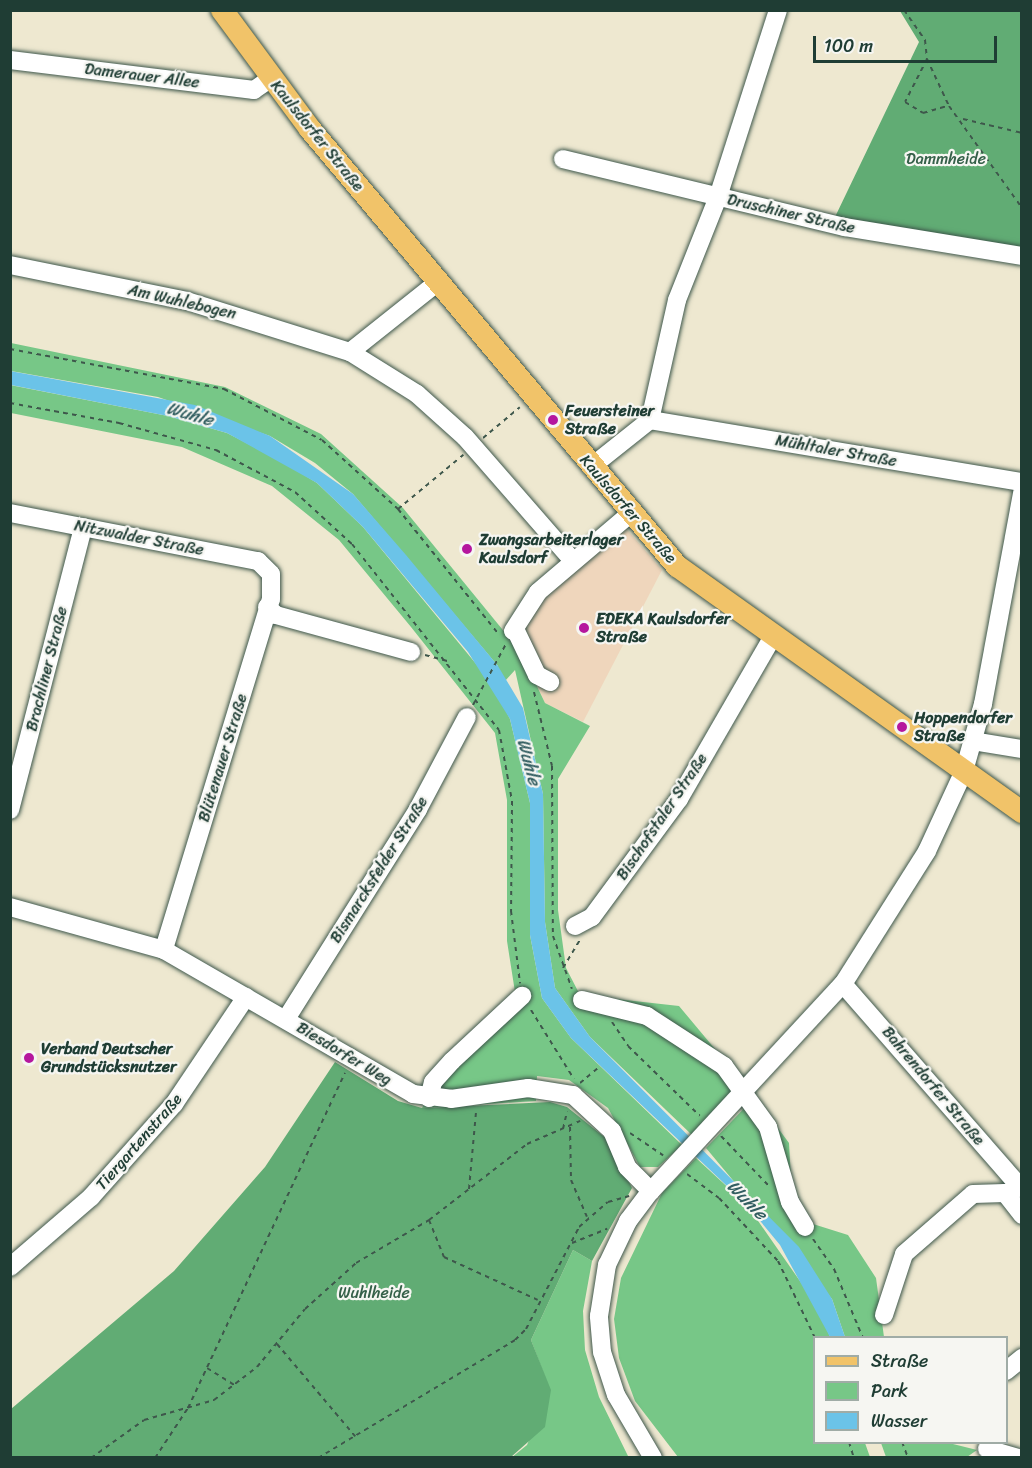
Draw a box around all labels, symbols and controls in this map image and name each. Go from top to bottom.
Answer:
scale bar [816,24,1000,62]
text: 100 m [824,30,873,62]
street label: Damerauer Allee [83,59,201,93]
street label: Kaulsdorfer Straße [266,76,368,196]
park label: Dammheide [906,149,986,169]
street label: Druschiner Straße [725,190,857,238]
street label: Am Wuhlebogen [126,280,238,324]
water label: Wuhle [164,397,216,431]
place label: Feuersteiner Straße [565,401,654,439]
marker: Feuersteiner Straße [546,413,560,427]
street label: Mühltaler Straße [774,431,898,471]
street label: Kaulsdorfer Straße [576,451,680,567]
street label: Nitzwalder Straße [73,516,205,560]
place label: Zwangsarbeiterlager Kaulsdorf [479,530,623,568]
marker: Zwangsarbeiterlager Kaulsdorf [460,542,474,556]
street label: Brachliner Straße [22,605,72,733]
place label: EDEKA Kaulsdorfer Straße [596,609,731,647]
marker: EDEKA Kaulsdorfer Straße [577,621,591,635]
street label: Blütenauer Straße [194,691,252,825]
place label: Hoppendorfer Straße [914,708,1012,746]
marker: Hoppendorfer Straße [895,720,909,734]
water label: Wuhle [512,736,546,788]
street label: Bischofstaler Straße [612,750,712,884]
street label: Bismarcksfelder Straße [326,793,432,947]
street label: Biesdorfer Weg [293,1018,395,1090]
street label: Bahrendorfer Straße [878,1022,988,1150]
place label: Verband Deutscher Grundstücksnutzer [41,1039,177,1077]
marker: Verband Deutscher Grundstücksnutzer [22,1051,36,1065]
street label: Tiergartenstraße [92,1090,186,1194]
water label: Wuhle [723,1176,771,1224]
park label: Wuhlheide [338,1283,410,1303]
legend [813,1336,1008,1444]
text: Straße [871,1345,928,1377]
text: Park [871,1375,908,1407]
text: Wasser [871,1405,927,1437]

